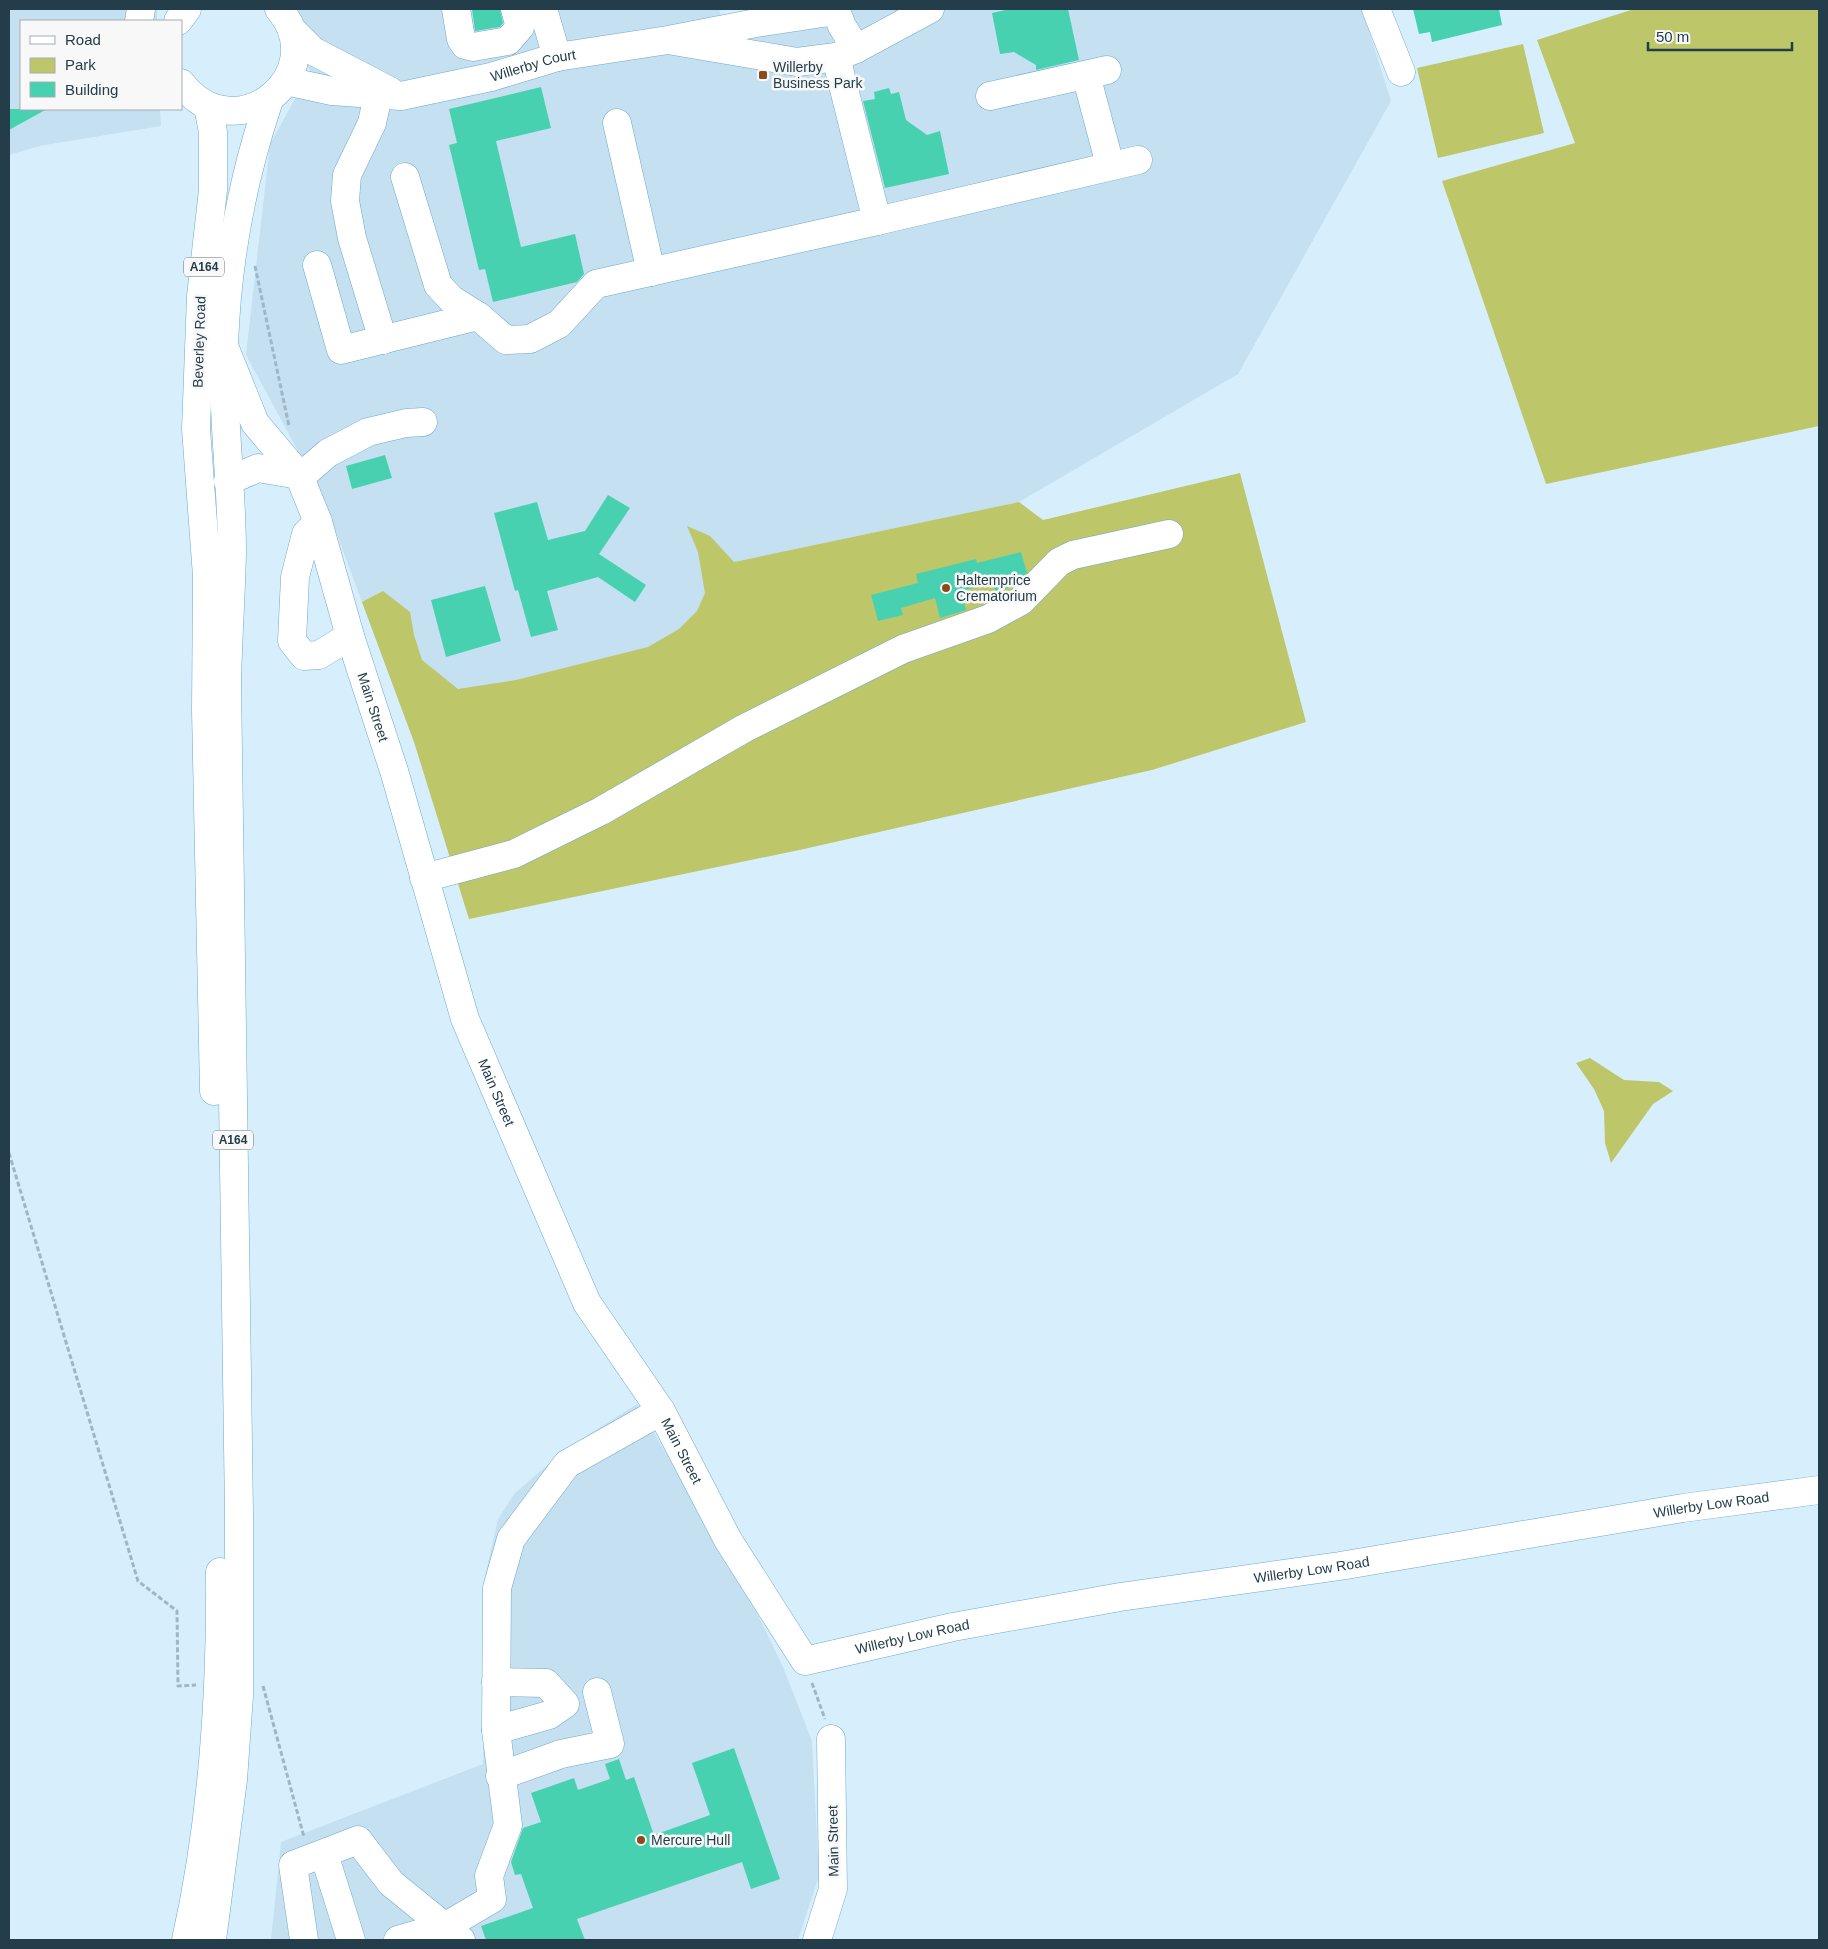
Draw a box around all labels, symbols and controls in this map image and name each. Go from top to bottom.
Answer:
legend [20,20,182,110]
scale bar [1648,20,1792,52]
text: 50 m [1656,28,1689,45]
text: Road [65,31,101,48]
street label: Willerby Court [488,46,577,85]
text: Park [65,56,96,73]
place label: Willerby Business Park [773,59,863,91]
marker: Willerby Business Park [757,69,769,81]
text: Building [65,81,118,98]
road number: A164 [184,258,224,276]
street label: Beverley Road [189,296,209,388]
place label: Haltemprice Crematorium [956,572,1037,604]
marker: Haltemprice Crematorium [940,582,952,594]
street label: Main Street [354,671,392,744]
street label: Main Street [475,1056,518,1129]
road number: A164 [213,1130,253,1150]
street label: Main Street [658,1415,705,1486]
street label: Willerby Low Road [1652,1489,1770,1521]
street label: Willerby Low Road [1253,1553,1371,1586]
street label: Willerby Low Road [853,1616,971,1657]
street label: Main Street [824,1805,842,1877]
place label: Mercure Hull [651,1832,730,1848]
marker: Mercure Hull [635,1834,647,1846]

